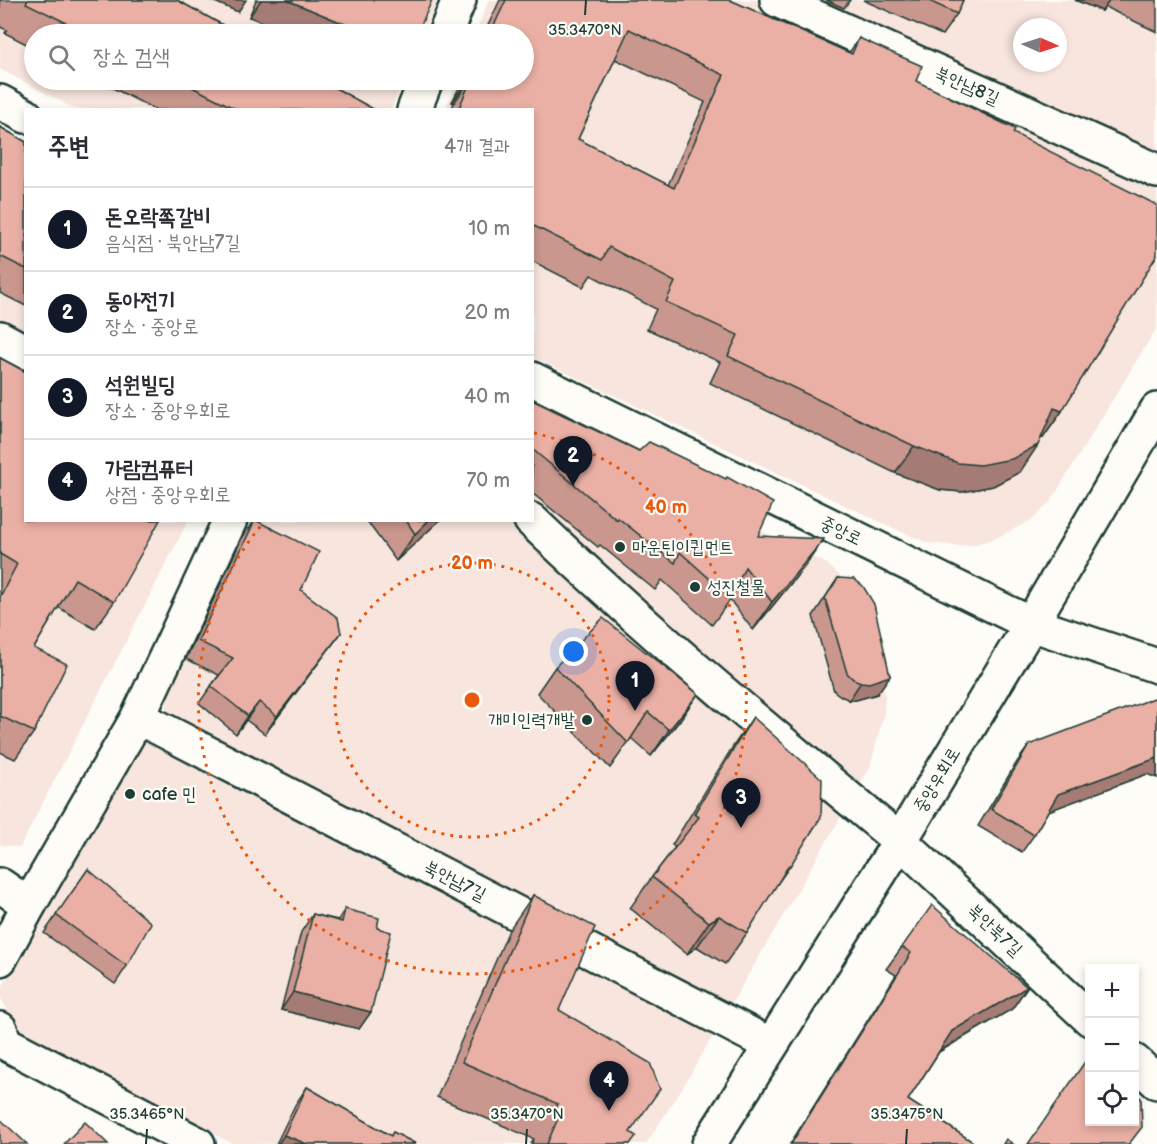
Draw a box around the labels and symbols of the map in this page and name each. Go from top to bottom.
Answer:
north arrow [1013,18,1067,72]
text: 35.3470°N [548,21,622,40]
street label: 북안남8길 [931,62,1003,110]
pin: 2 [554,436,592,486]
text: 40 m [645,497,687,518]
street label: 중앙로 [817,512,865,550]
place label: 마운틴이큅먼트 [632,537,733,558]
marker: 마운틴이큅먼트 [613,540,627,554]
text: 20 m [451,553,493,574]
place label: 성진철물 [707,577,765,598]
marker: 성진철물 [688,580,702,594]
your location [559,637,588,666]
pin: 1 [616,662,654,711]
centre of rings [462,690,482,710]
place label: 개미인력개발 [488,710,576,731]
marker: 개미인력개발 [580,713,594,727]
street label: 중앙우회로 [909,744,965,816]
pin: 3 [722,778,760,828]
place label: cafe 민 [142,784,197,805]
marker: cafe 민 [123,787,137,801]
street label: 북안남7길 [420,856,490,906]
street label: 북안북7길 [963,900,1027,961]
pin: 4 [590,1062,628,1111]
text: 35.3465°N [110,1105,184,1124]
text: 35.3470°N [490,1105,564,1124]
text: 35.3475°N [870,1105,944,1124]

